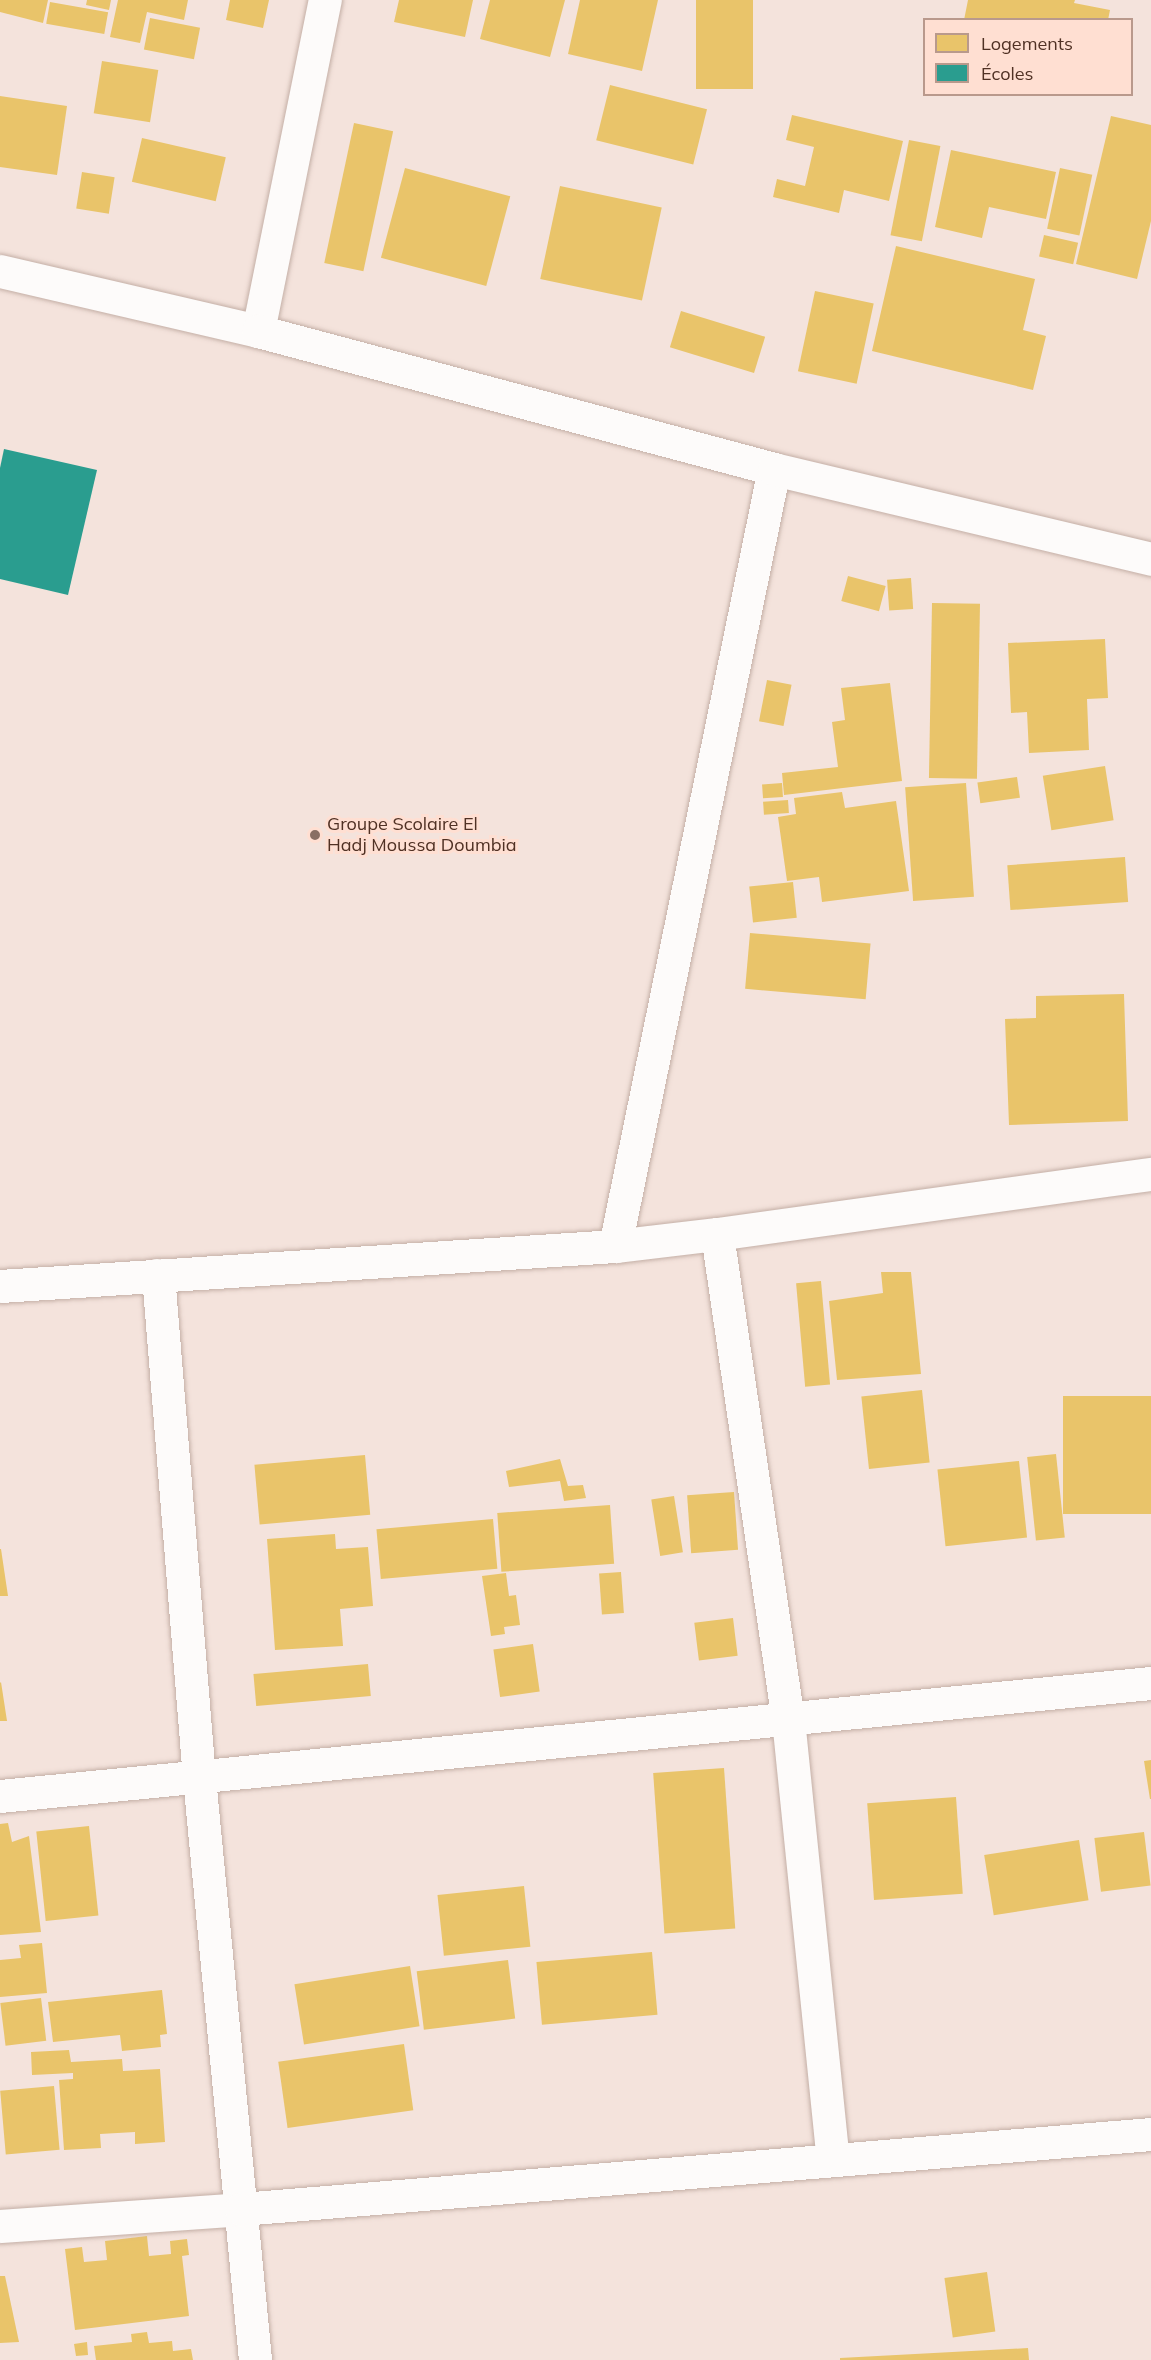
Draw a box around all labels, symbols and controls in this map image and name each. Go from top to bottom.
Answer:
legend [923,18,1133,96]
text: Logements [981,32,1073,55]
text: Écoles [981,62,1034,85]
place label: Groupe Scolaire El Hadj Moussa Doumbia [327,814,517,856]
marker: Groupe Scolaire El Hadj Moussa Doumbia [308,828,322,842]

